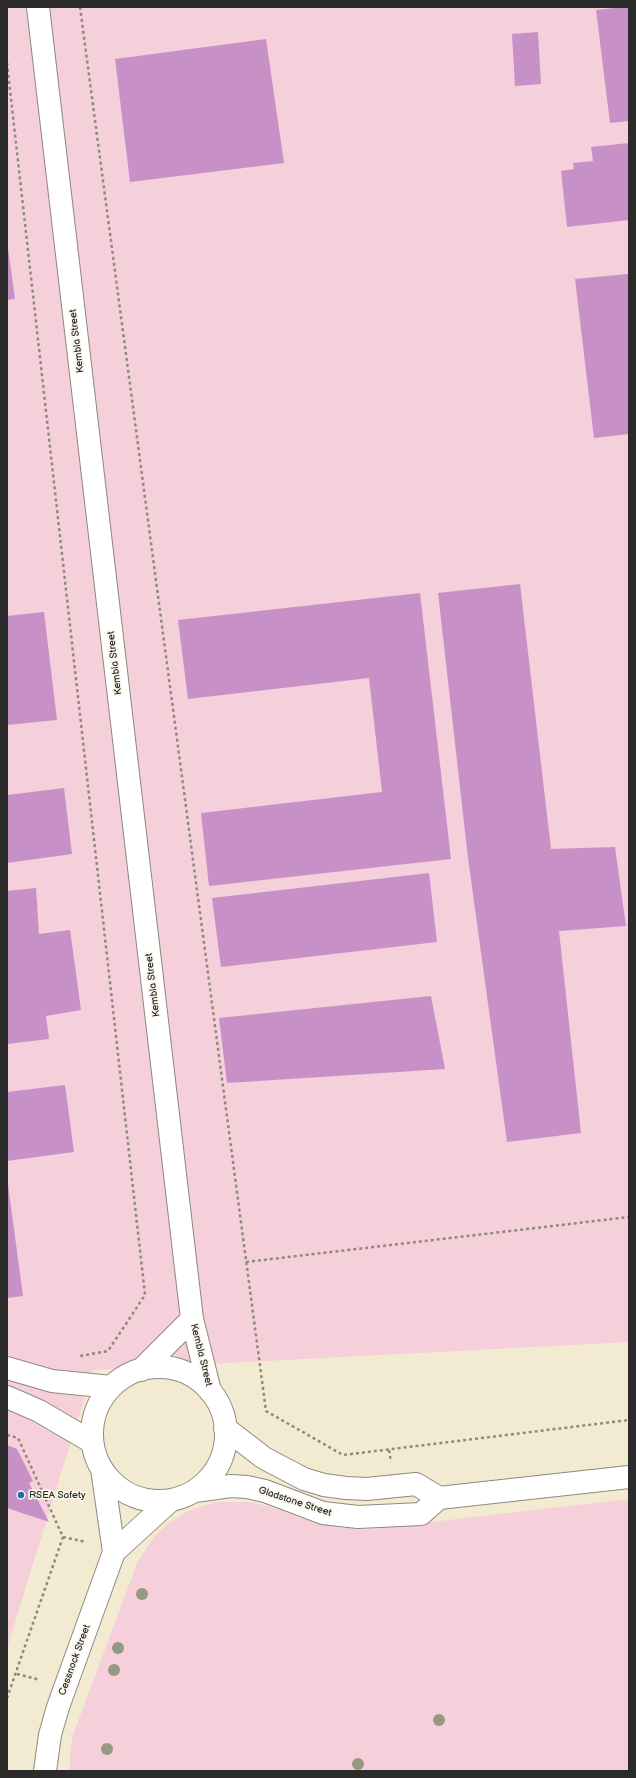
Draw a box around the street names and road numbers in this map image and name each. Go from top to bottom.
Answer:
street label: Kembla Street [67,308,87,374]
street label: Kembla Street [105,630,125,696]
street label: Kembla Street [143,952,163,1018]
street label: Kembla Street [187,1322,215,1388]
street label: Gladstone Street [257,1485,333,1519]
street label: Cessnock Street [57,1623,93,1697]

